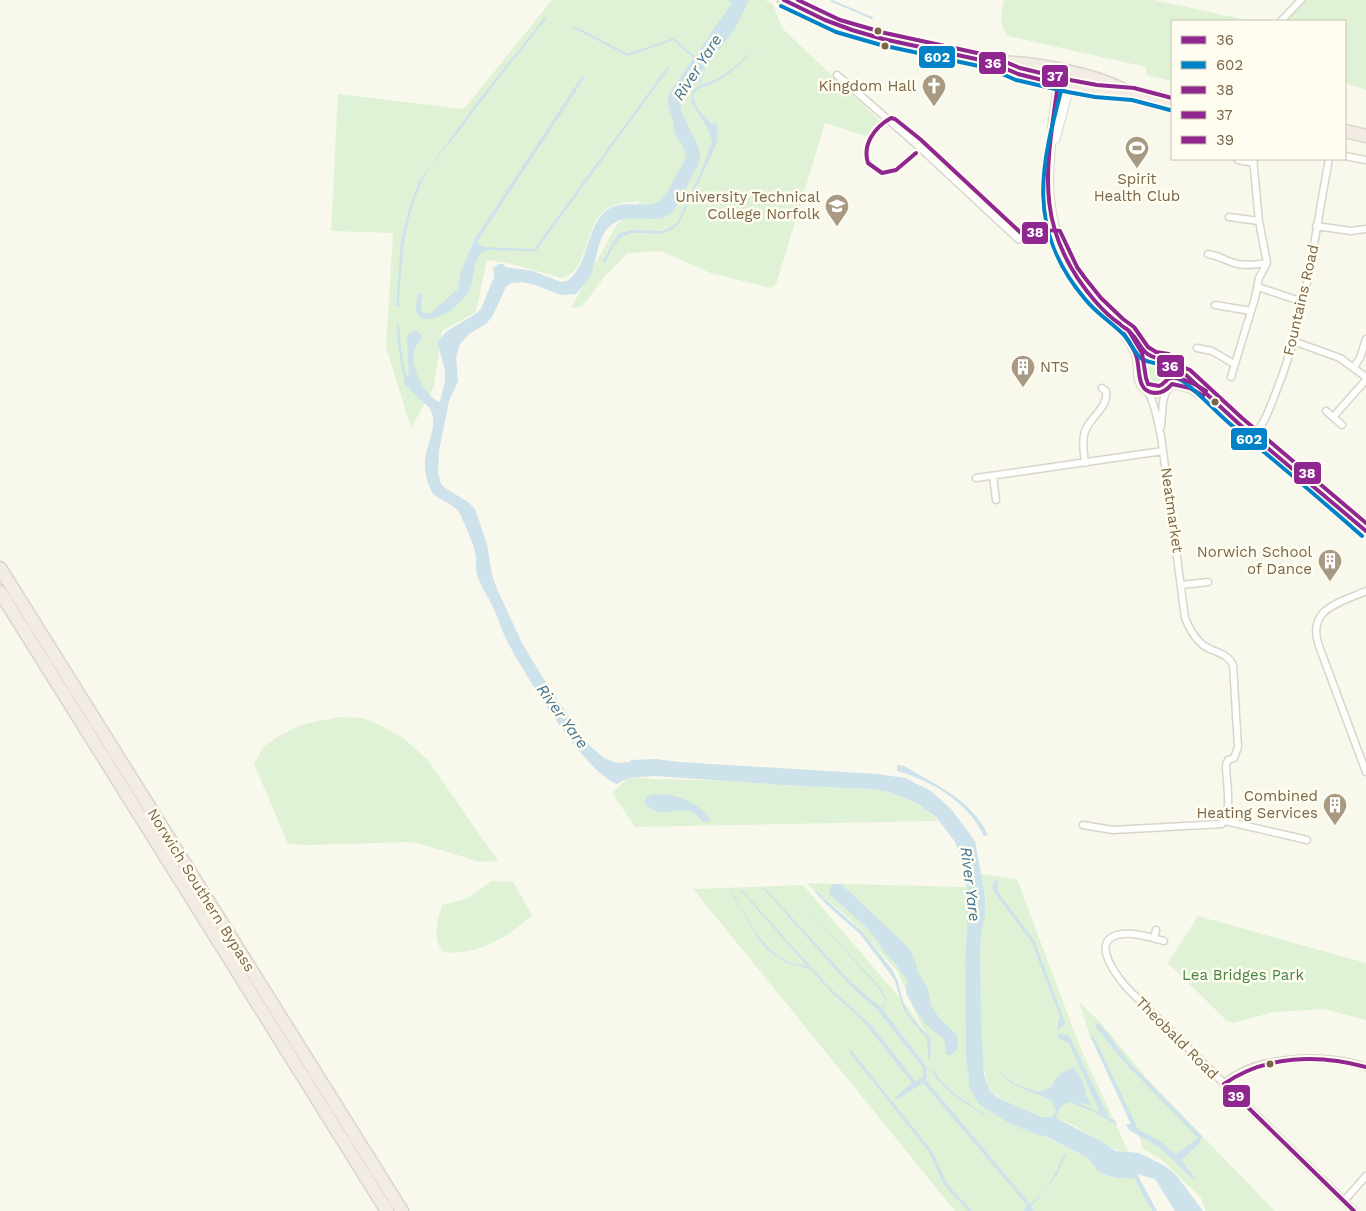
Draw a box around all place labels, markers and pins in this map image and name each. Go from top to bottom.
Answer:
unlabelled marker [873,26,883,36]
unlabelled marker [880,41,890,51]
church icon: Kingdom Hall [921,73,947,107]
place label: Kingdom Hall [818,77,916,95]
sports icon: Spirit Health Club [1124,135,1150,169]
place label: Spirit Health Club [1094,170,1180,205]
place label: University Technical College Norfolk [675,188,820,223]
school or university icon: University Technical College Norfolk [824,193,850,227]
building icon: NTS [1010,354,1036,388]
place label: NTS [1040,358,1069,376]
unlabelled marker [1210,397,1220,407]
place label: Norwich School of Dance [1197,543,1312,578]
building icon: Norwich School of Dance [1317,548,1343,582]
place label: Combined Heating Services [1196,787,1318,822]
building icon: Combined Heating Services [1322,792,1348,826]
unlabelled marker [1265,1059,1275,1069]

